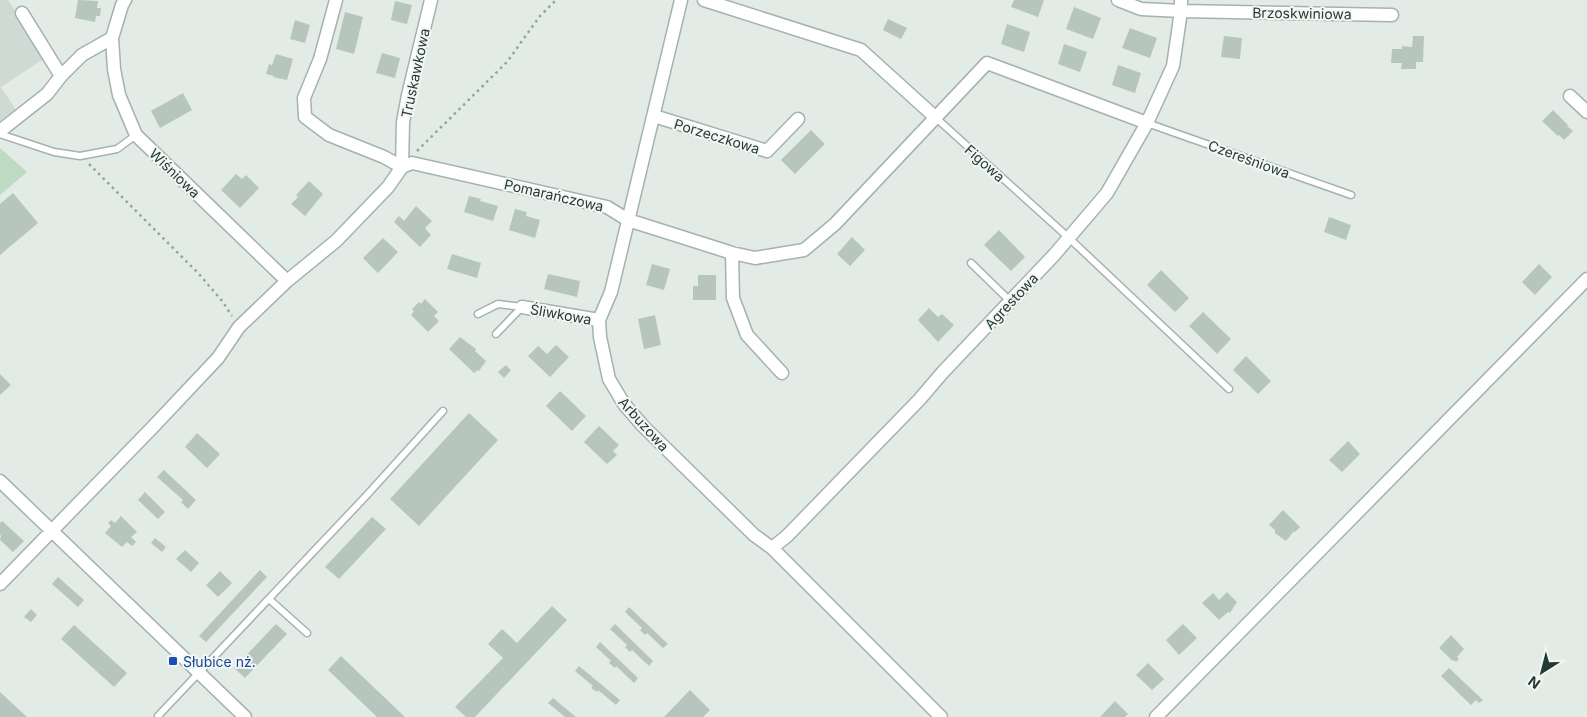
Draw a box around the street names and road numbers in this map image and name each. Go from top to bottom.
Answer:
street label: Brzoskwiniowa [1252,4,1352,22]
street label: Truskawkowa [397,27,433,119]
street label: Porzeczkowa [672,115,762,157]
street label: Czereśniowa [1206,136,1292,182]
street label: Figowa [962,141,1008,185]
street label: Wiśniowa [146,145,204,201]
street label: Pomarańczowa [503,175,605,215]
street label: Agrestowa [981,269,1041,333]
street label: Śliwkowa [529,300,593,328]
street label: Arbuzowa [615,393,673,455]

